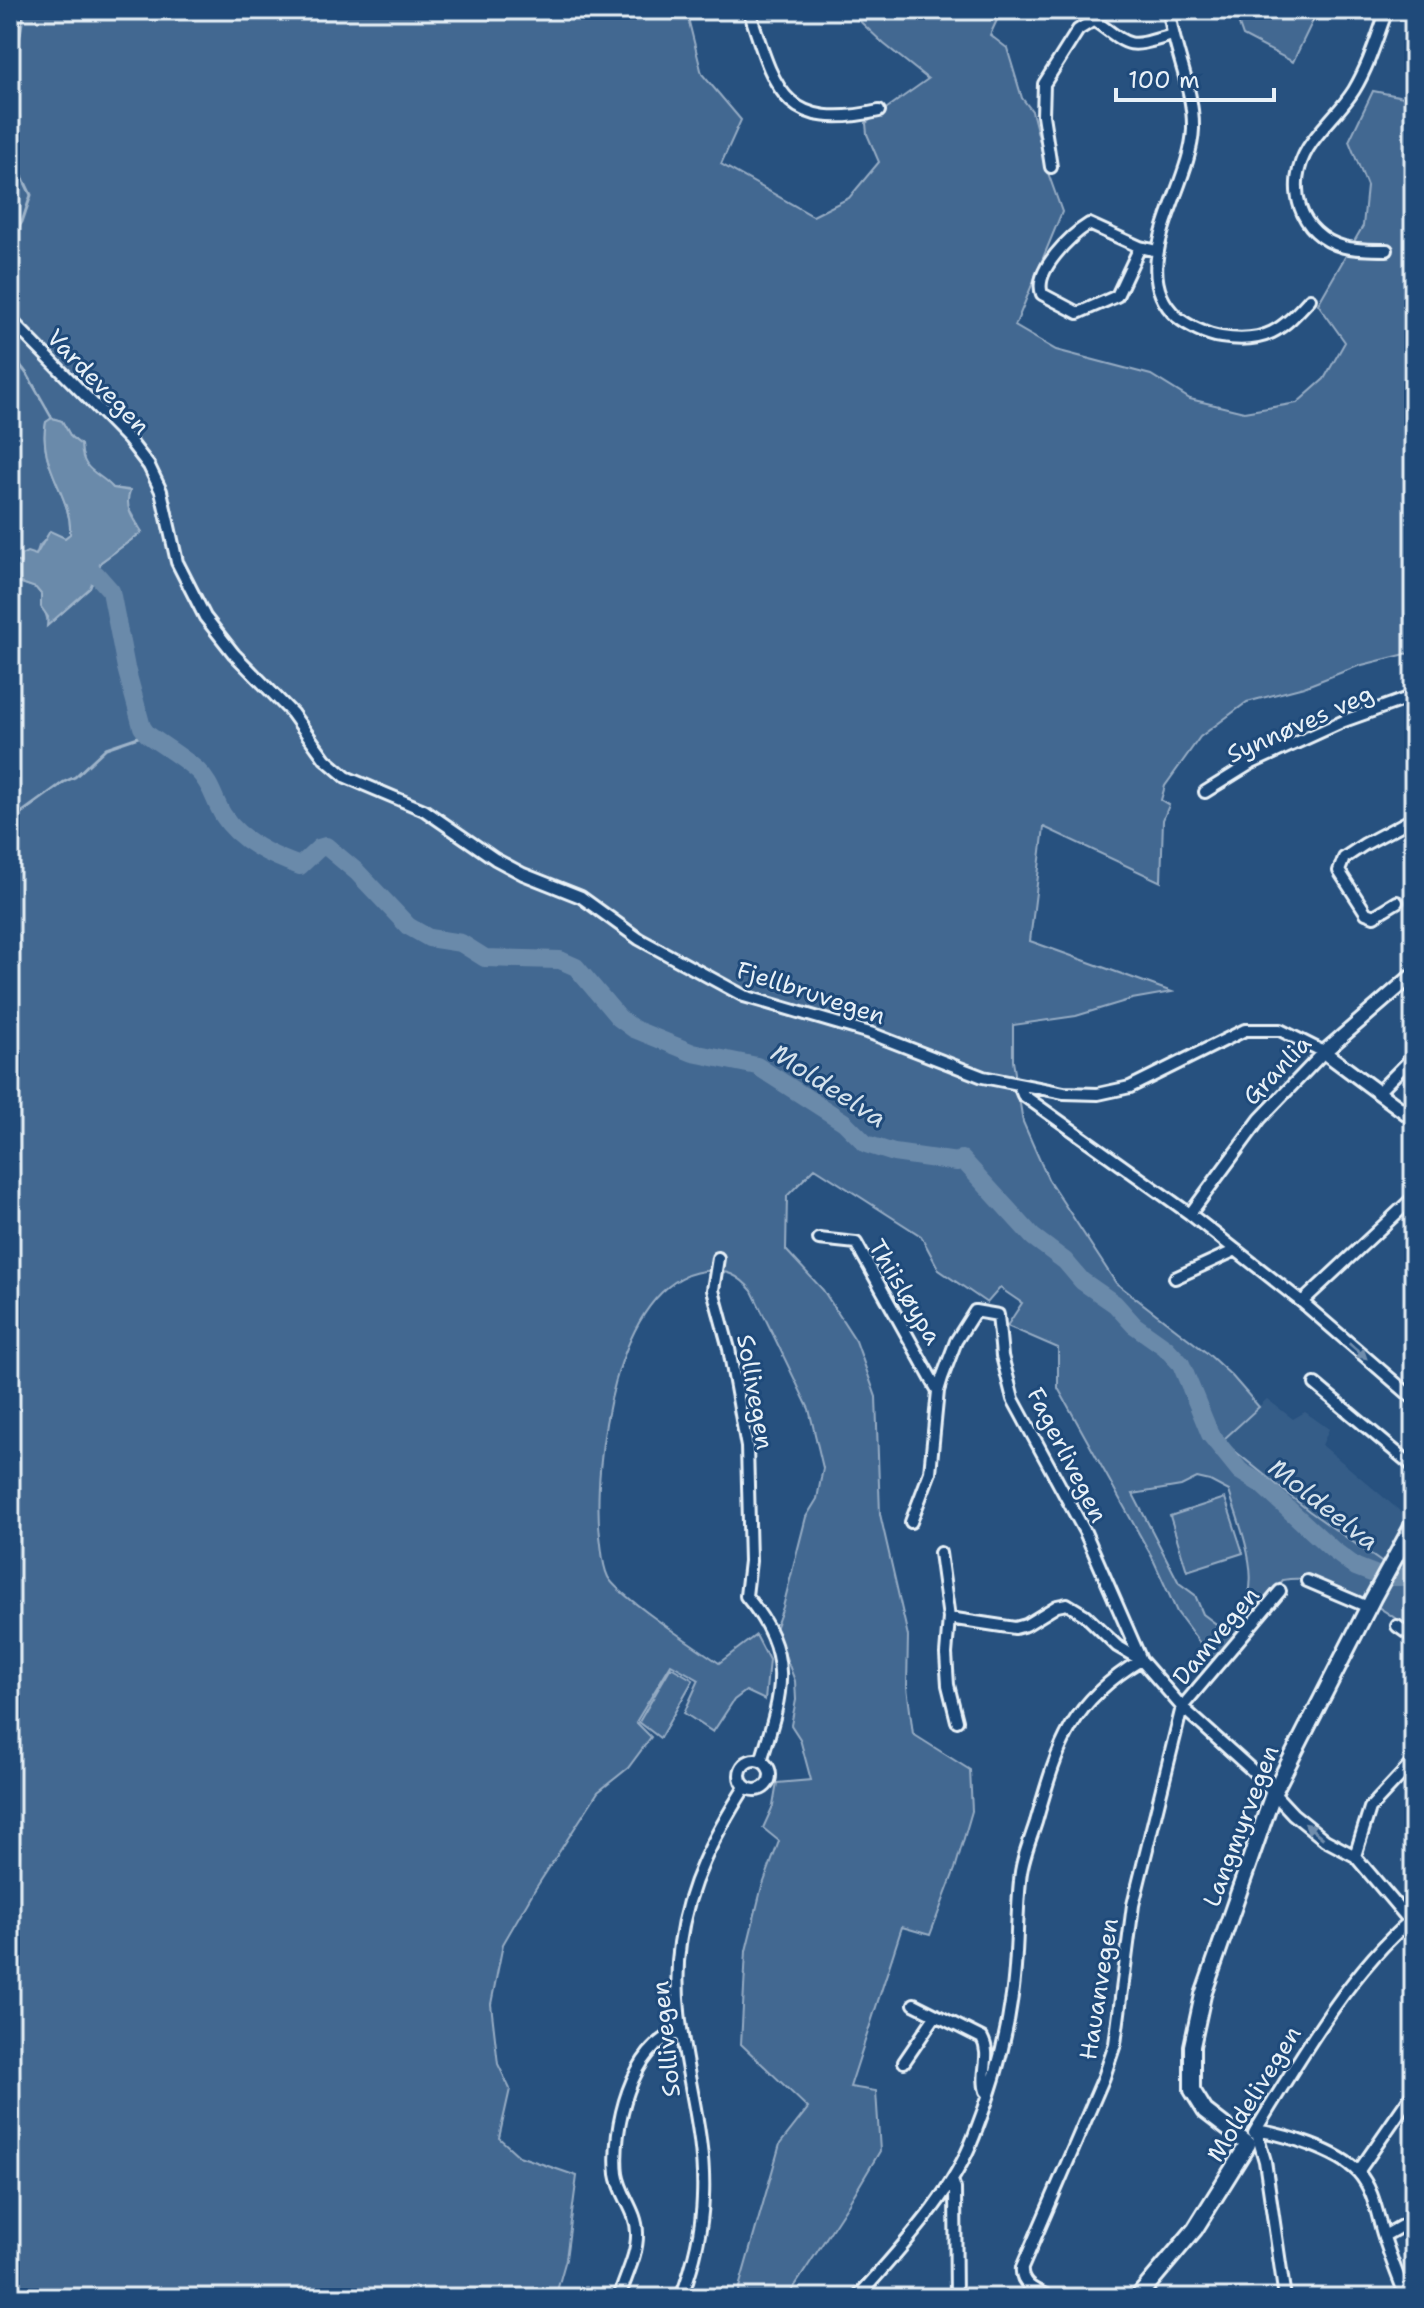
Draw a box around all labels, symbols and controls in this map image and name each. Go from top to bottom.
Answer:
scale bar [1116,52,1274,102]
text: 100 m [1128,64,1200,96]
street label: Vardevegen [39,322,157,442]
street label: Synnøves veg [1222,677,1378,771]
street label: Fjellbruvegen [733,954,889,1032]
street label: Granlia [1236,1028,1318,1112]
water label: Moldeelva [764,1035,894,1135]
street label: Thiisløypa [861,1233,949,1351]
street label: Sollivegen [729,1332,781,1452]
one-way arrow [1348,1342,1368,1359]
street label: Fagerlivegen [1019,1382,1115,1528]
water label: Moldeelva [1261,1450,1387,1558]
street label: Damvegen [1166,1580,1266,1692]
street label: Langmyrvegen [1196,1741,1286,1911]
one-way arrow [1304,1823,1324,1840]
street label: Hauanvegen [1072,1916,1126,2062]
street label: Sollivegen [644,1979,688,2099]
street label: Moldelivegen [1199,2020,1309,2168]

